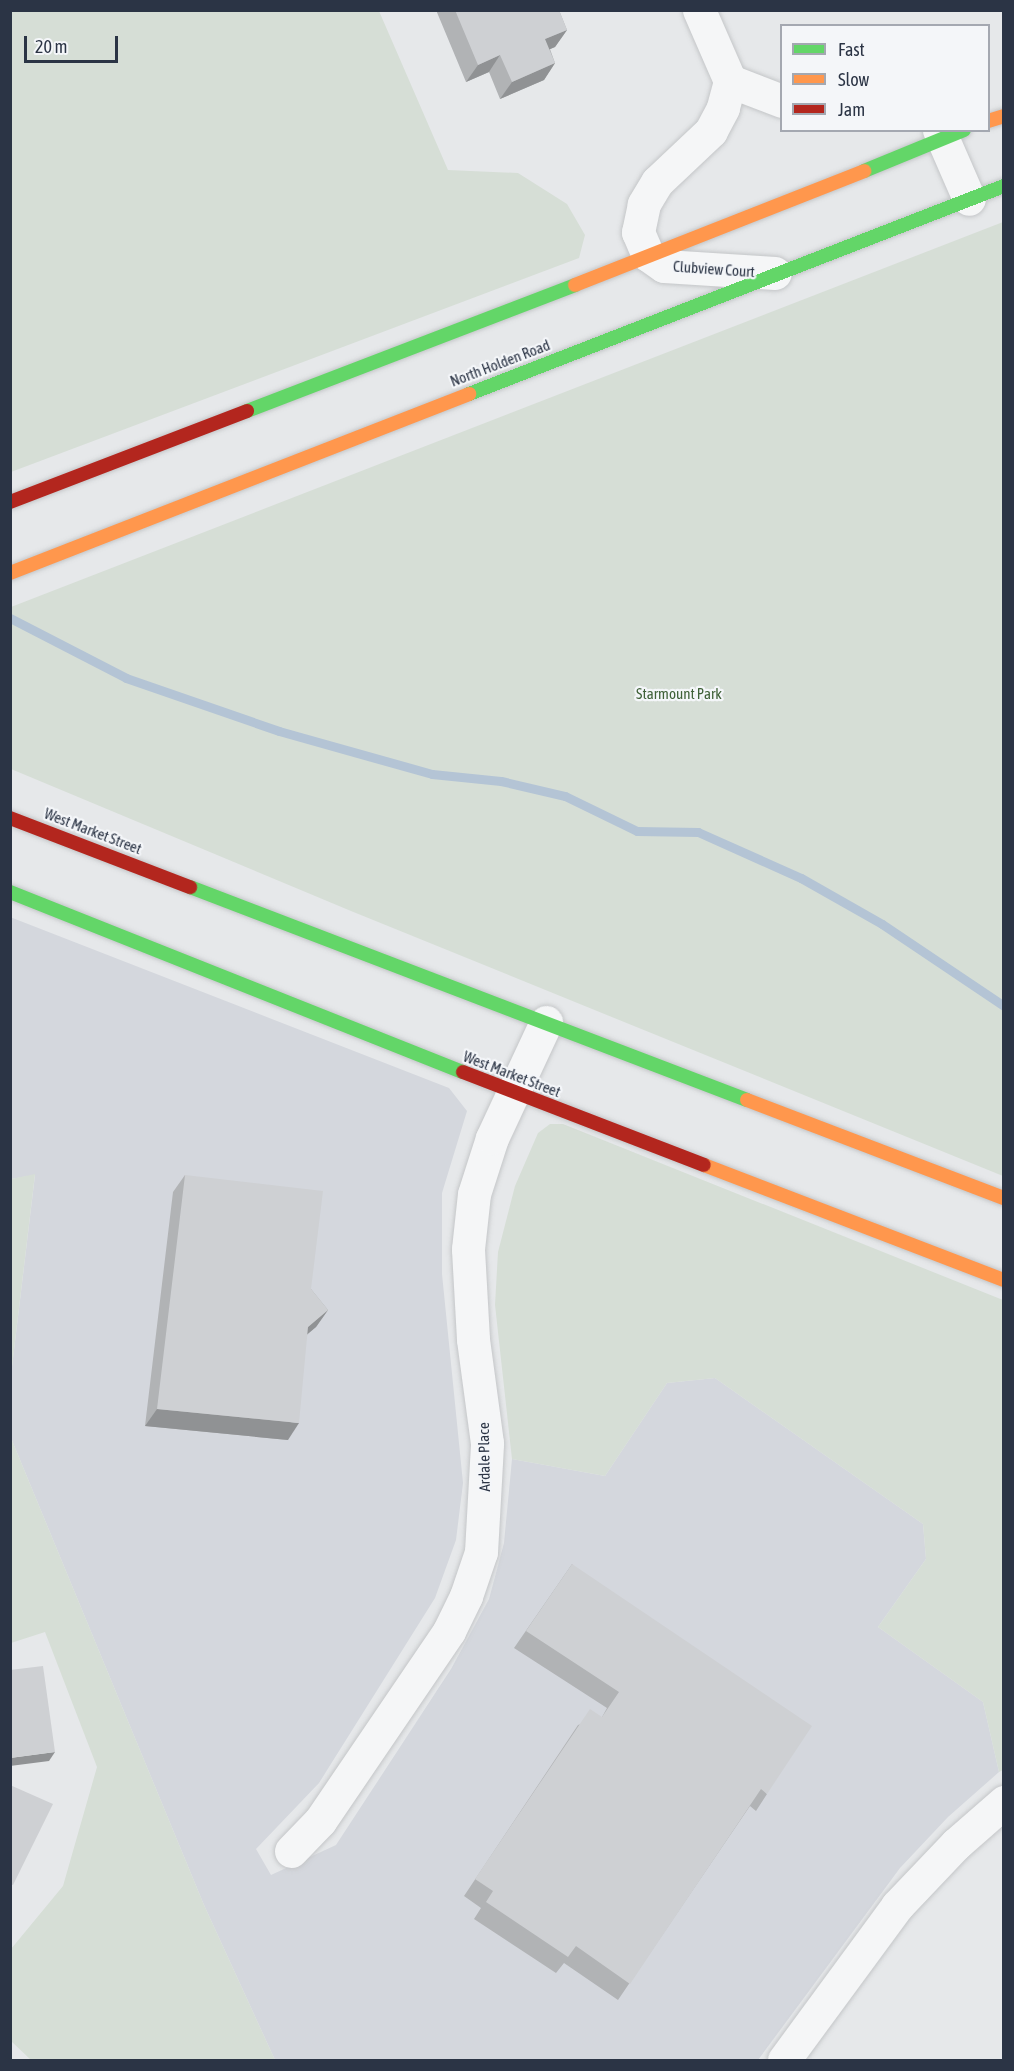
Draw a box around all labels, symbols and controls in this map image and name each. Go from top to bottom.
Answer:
scale bar [27,24,122,62]
legend [780,24,990,132]
text: 20 m [35,36,67,57]
text: Fast [838,39,865,60]
text: Slow [838,69,869,90]
text: Jam [838,99,865,120]
street label: Clubview Court [673,257,755,281]
street label: North Holden Road [448,336,552,390]
park label: Starmount Park [636,685,722,703]
street label: West Market Street [42,804,144,858]
street label: West Market Street [461,1047,563,1101]
street label: Ardale Place [474,1422,494,1492]

